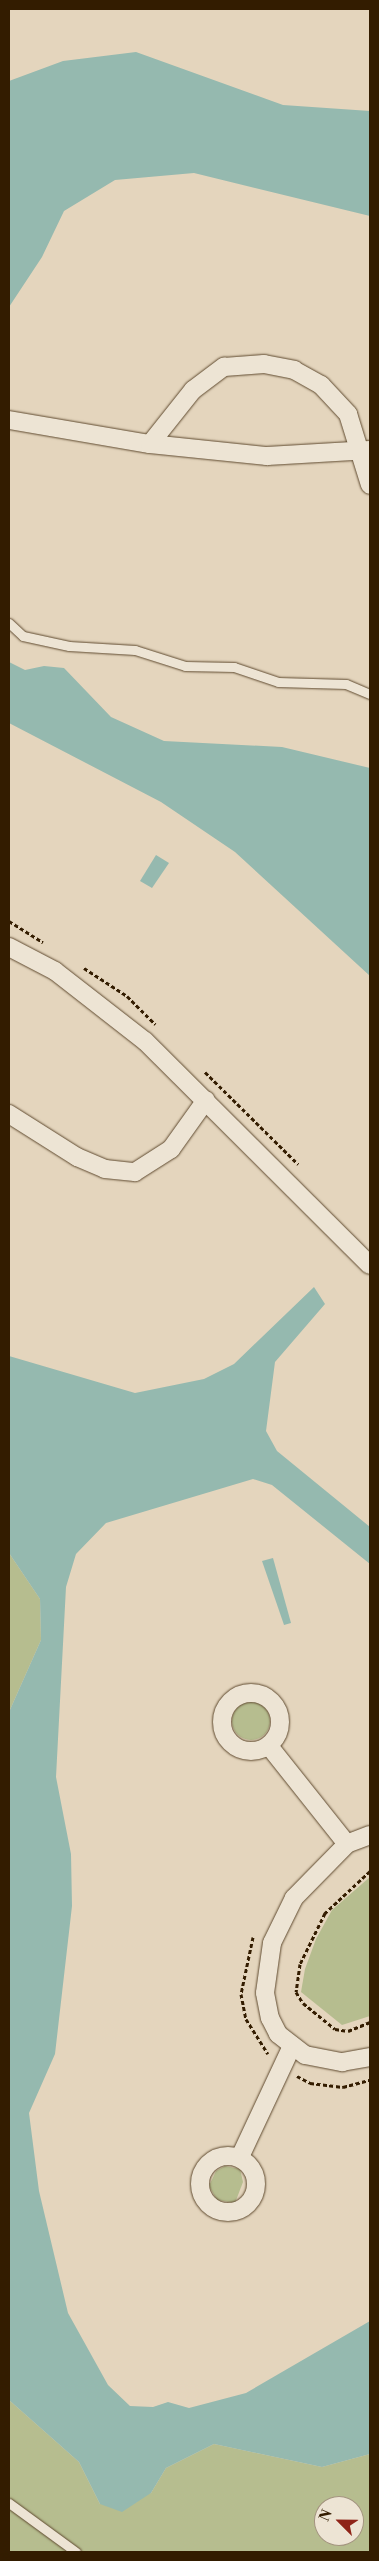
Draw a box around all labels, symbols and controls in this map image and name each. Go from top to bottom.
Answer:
north arrow [314,2496,364,2546]
text: N [316,2507,337,2524]

